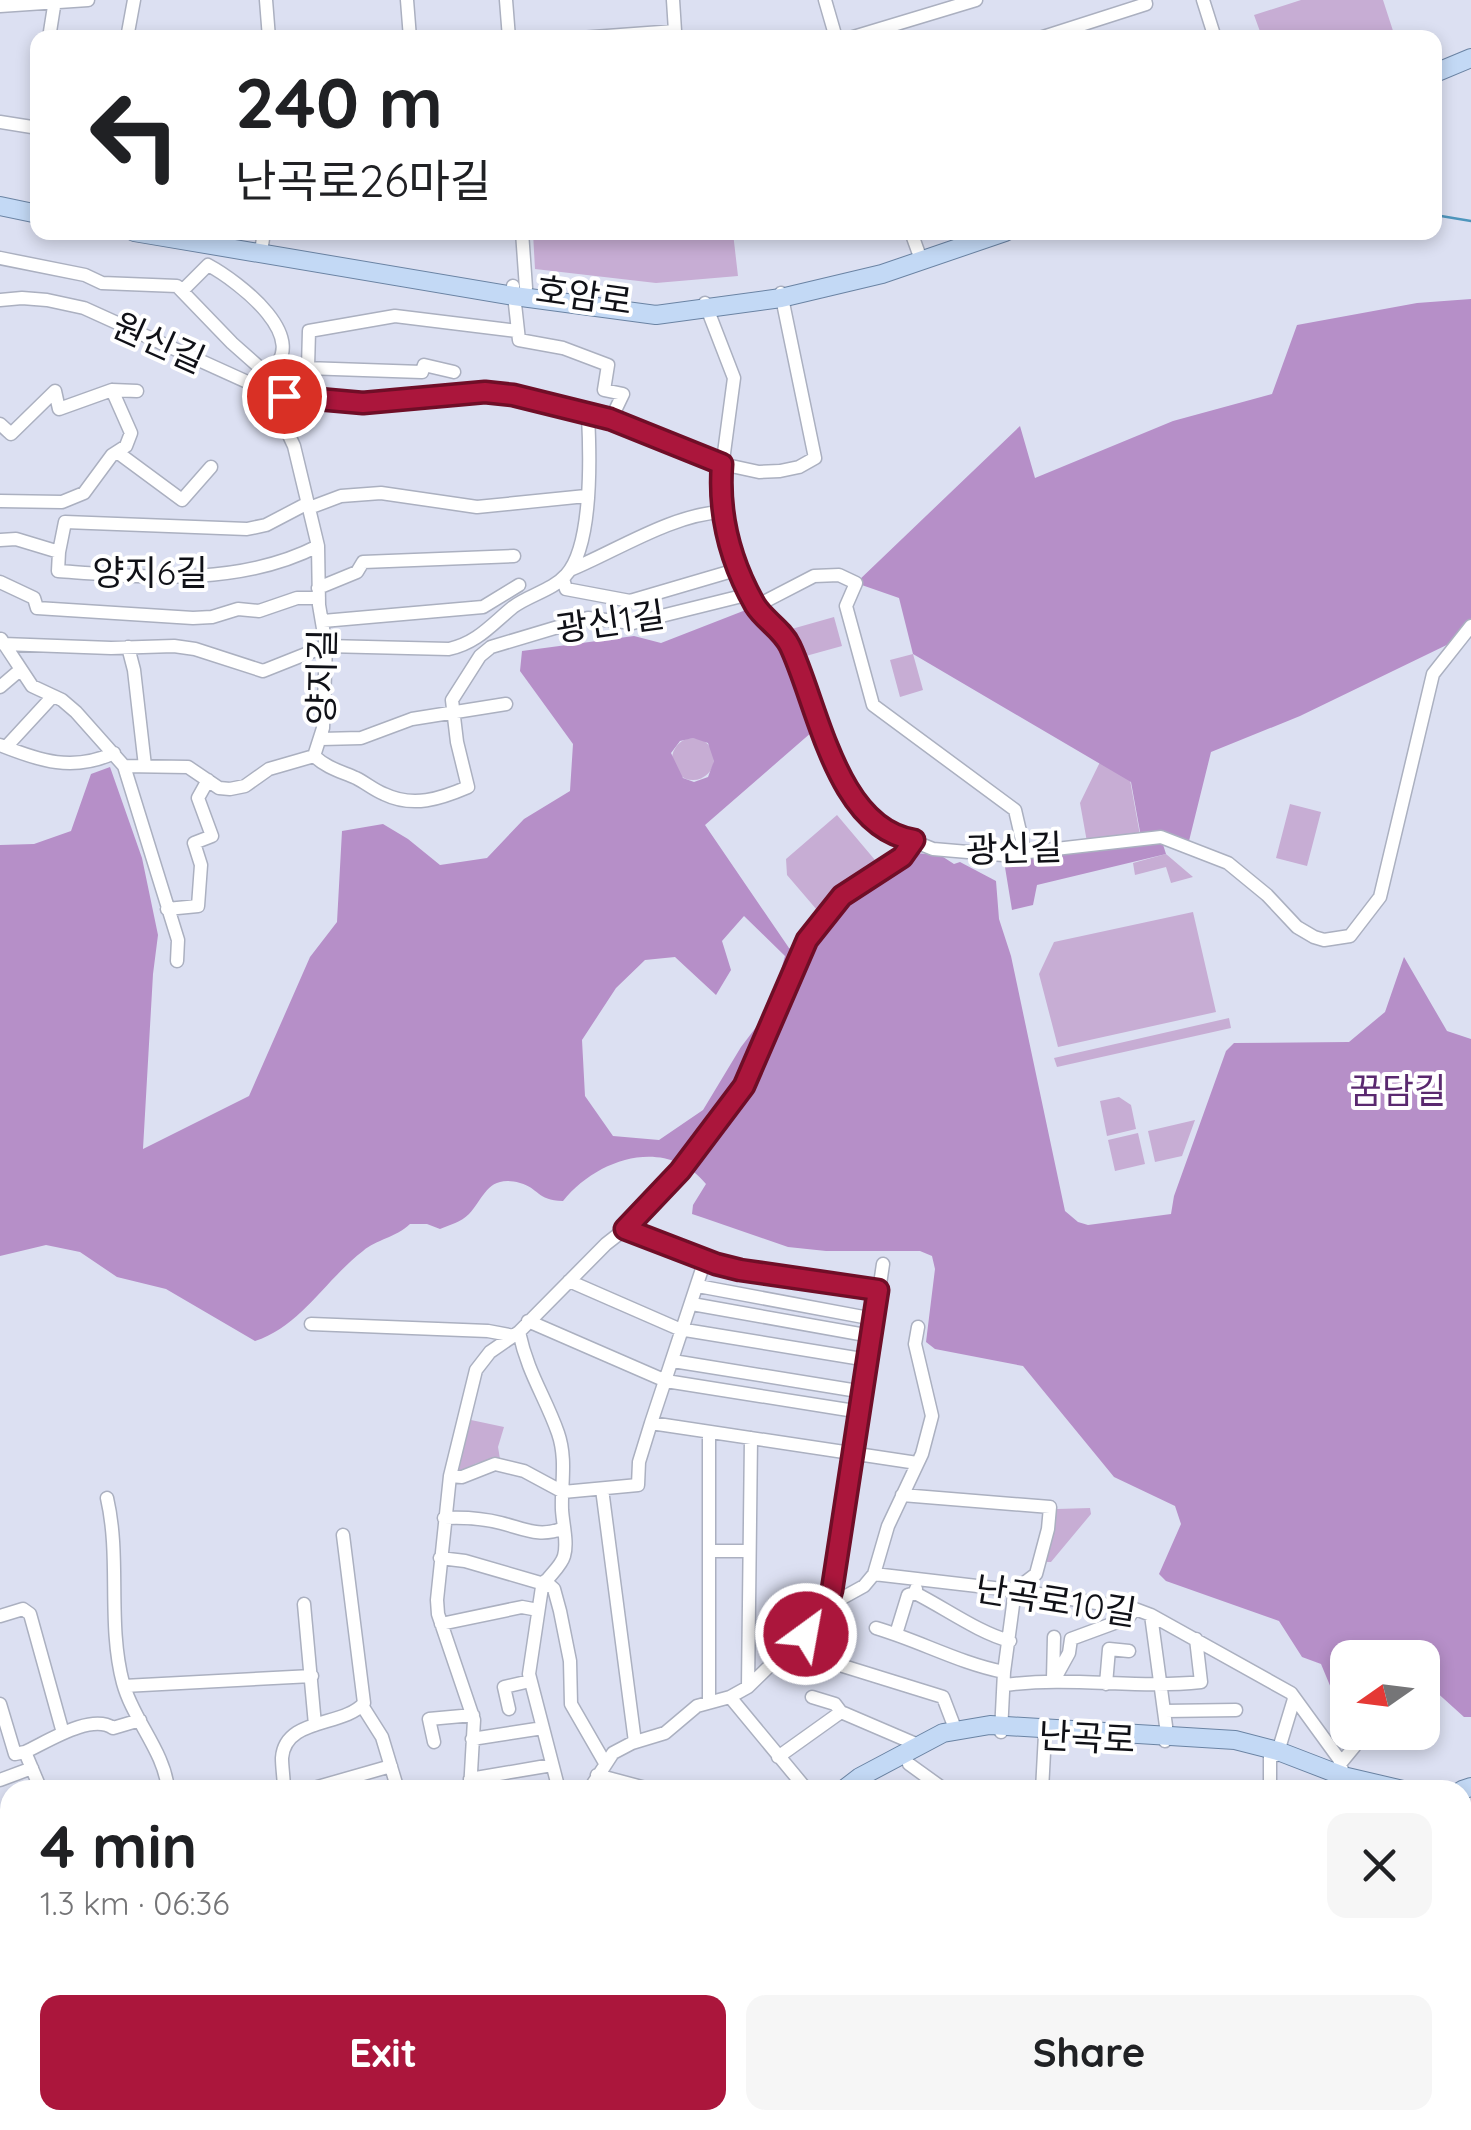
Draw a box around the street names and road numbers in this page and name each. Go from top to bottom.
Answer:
street label: 호암로 [533,266,635,324]
street label: 원신길 [106,302,212,382]
street label: 양지6길 [92,550,208,594]
street label: 광신1길 [553,592,667,650]
street label: 양지길 [298,628,344,726]
street label: 광신길 [965,824,1063,872]
street label: 난곡로10길 [972,1566,1140,1634]
street label: 난곡로 [1038,1713,1136,1761]

